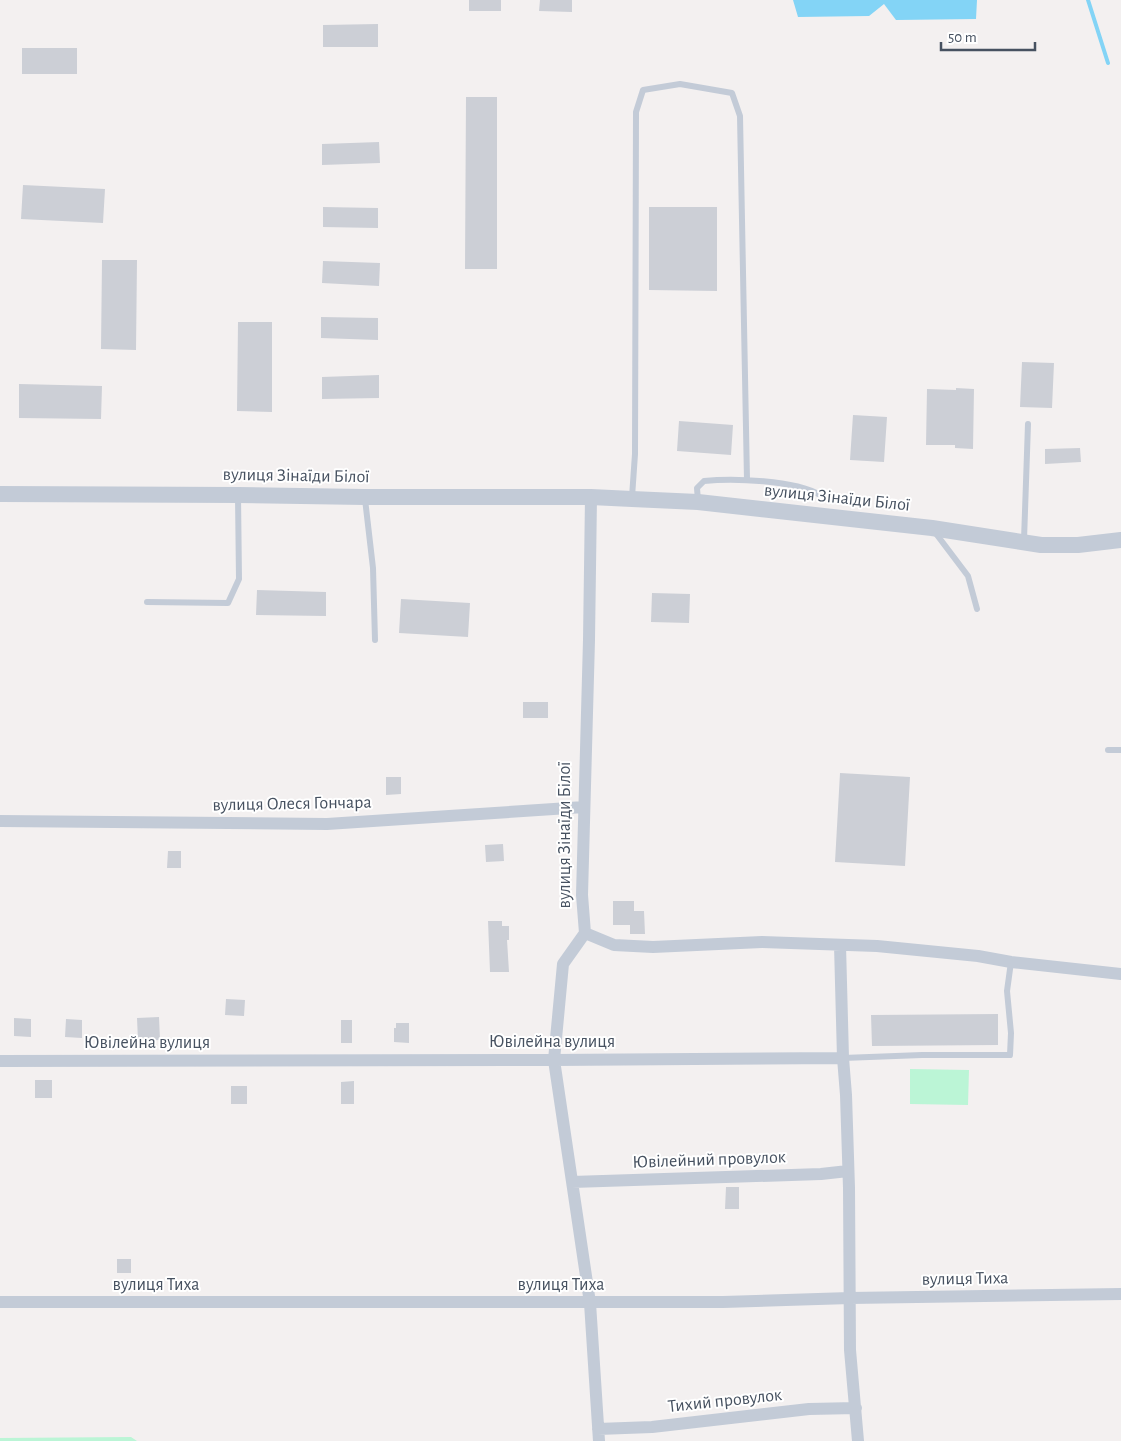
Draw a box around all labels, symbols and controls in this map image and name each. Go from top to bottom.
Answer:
scale bar [941,20,1035,52]
text: 50 m [948,30,977,45]
street label: вулиця Зінаїди Білої [222,466,370,486]
street label: вулиця Зінаїди Білої [763,481,911,515]
street label: вулиця Зінаїди Білої [556,762,574,908]
street label: вулиця Олеся Гончара [212,794,372,814]
street label: Ювілейна вулиця [489,1033,615,1051]
street label: Ювілейна вулиця [84,1034,210,1052]
street label: Ювілейний провулок [632,1148,787,1172]
street label: вулиця Тиха [921,1269,1009,1289]
street label: вулиця Тиха [113,1276,199,1294]
street label: вулиця Тиха [518,1276,604,1294]
street label: Тихий провулок [667,1386,784,1416]

